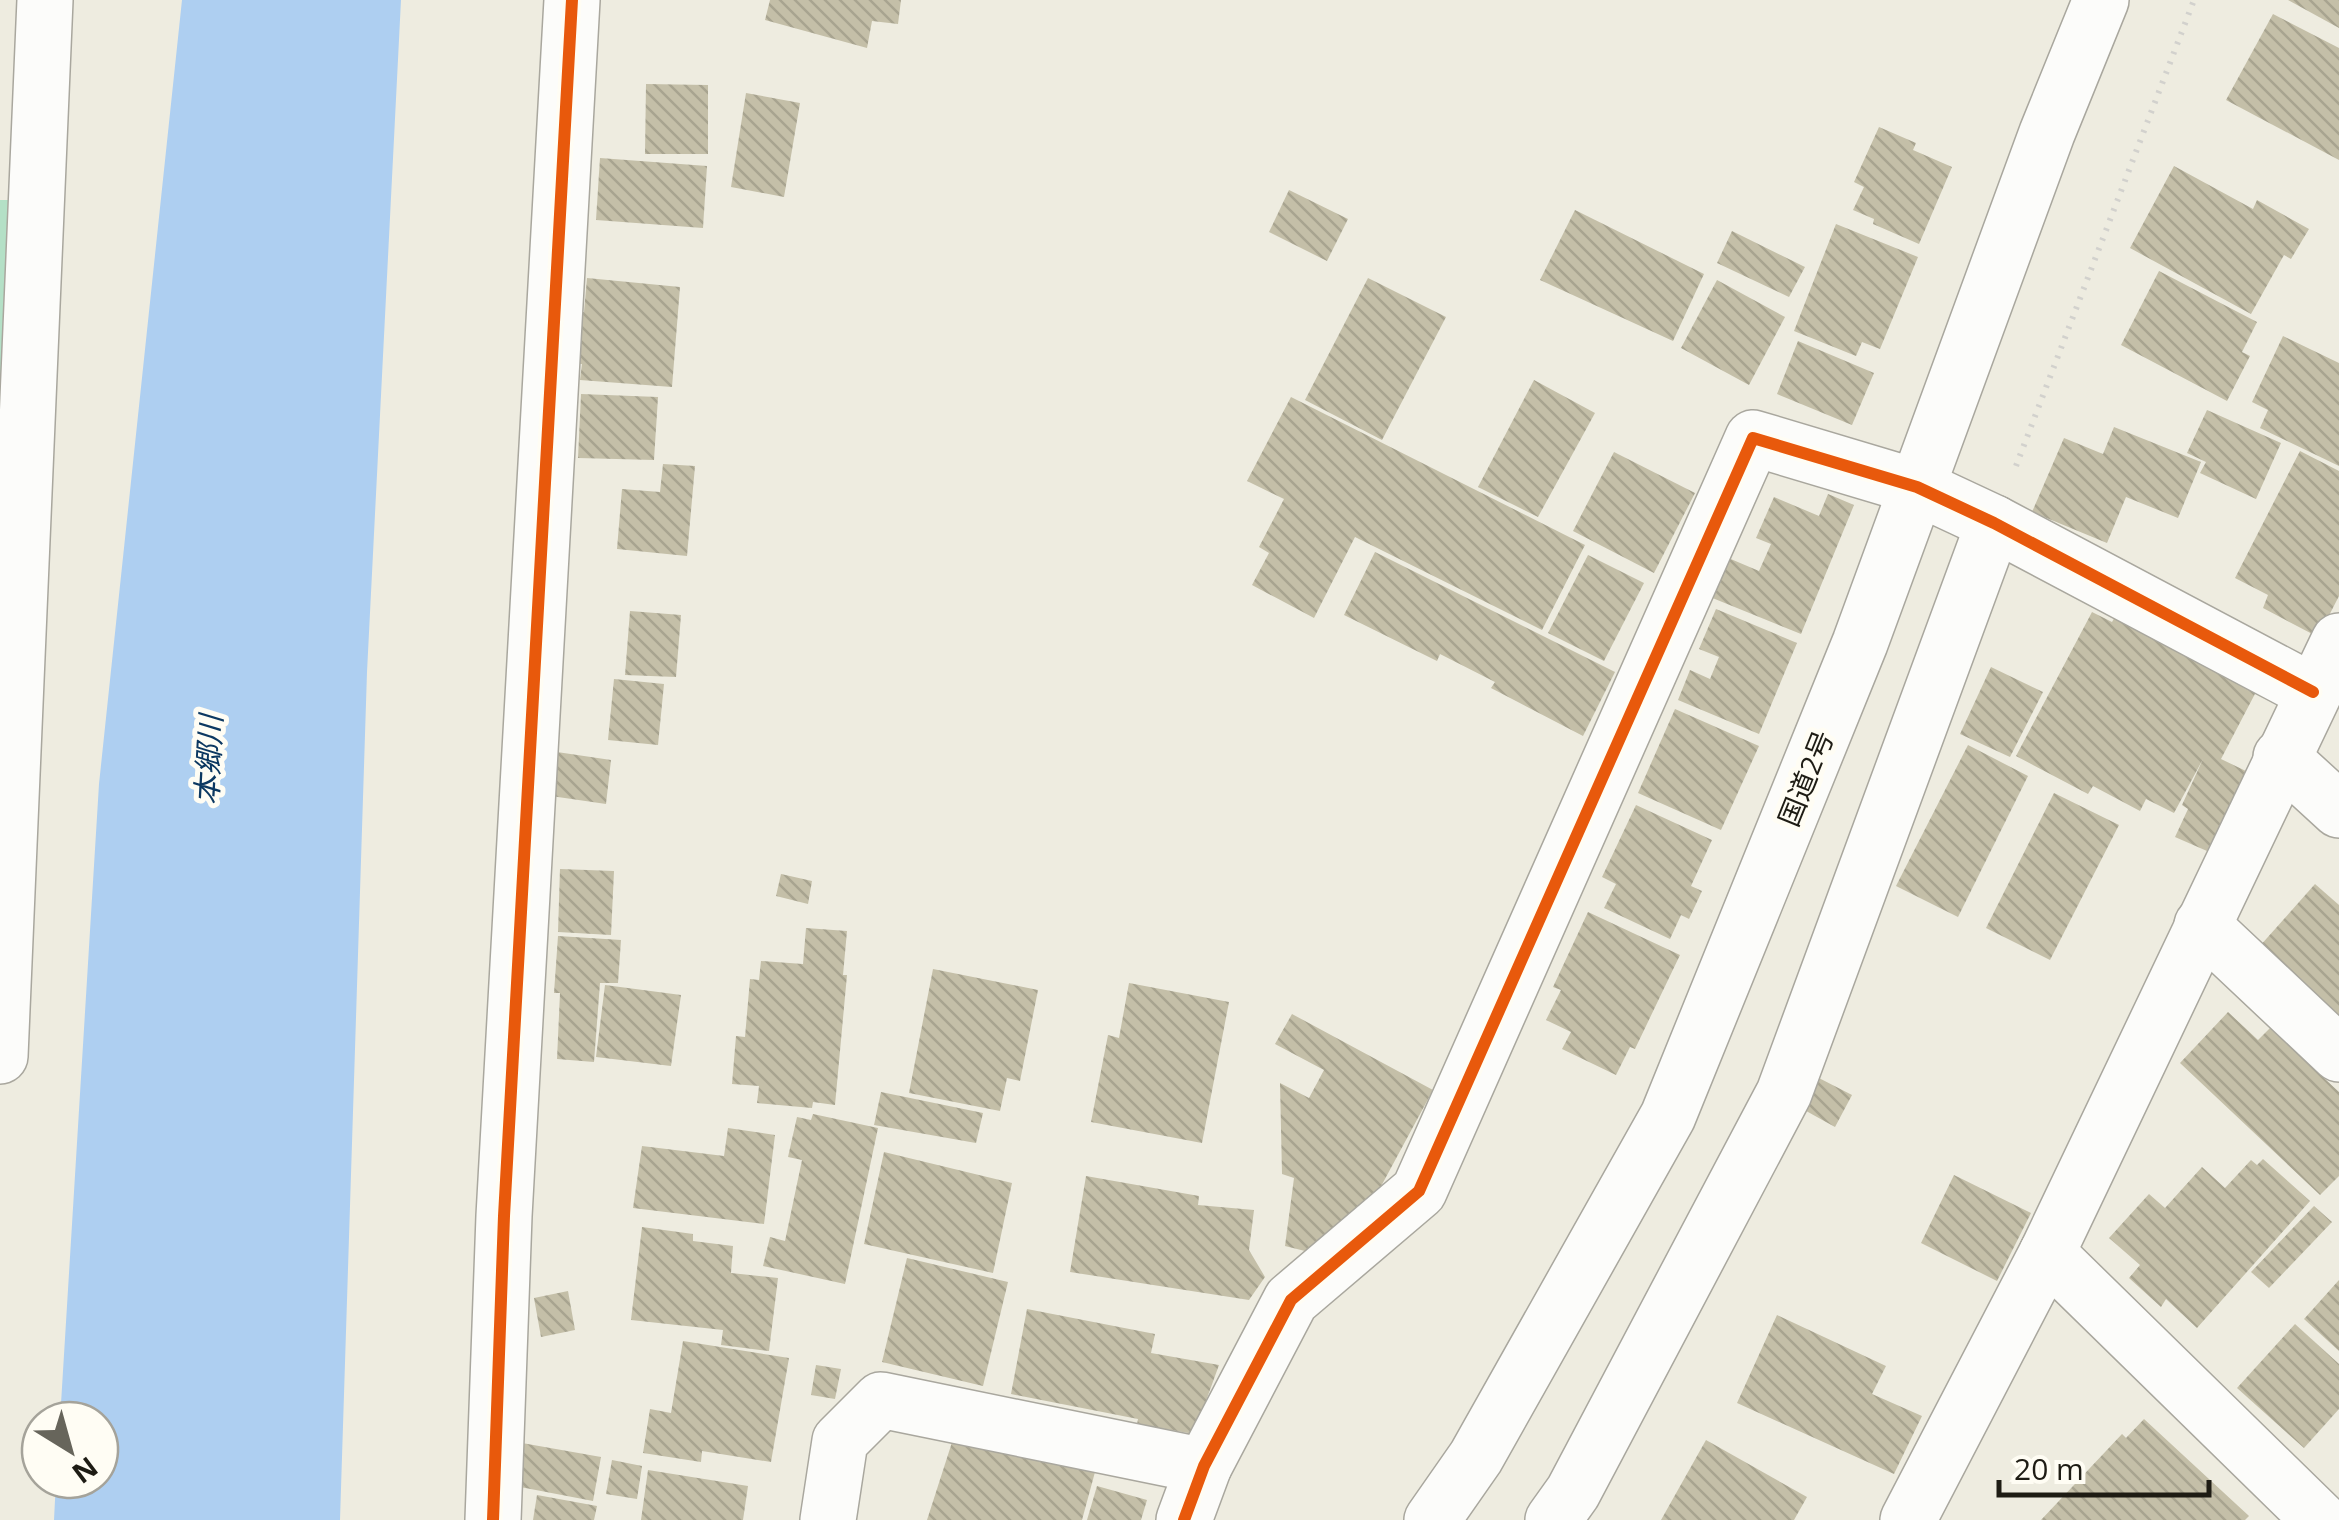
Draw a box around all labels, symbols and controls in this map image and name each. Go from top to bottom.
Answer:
water label: 本郷川 [185,711,231,806]
street label: 国道2号 [1769,725,1841,831]
north arrow [20,1400,120,1500]
scale bar [1999,1435,2209,1497]
text: 20 m [2014,1448,2084,1489]
text: N [65,1449,106,1493]

